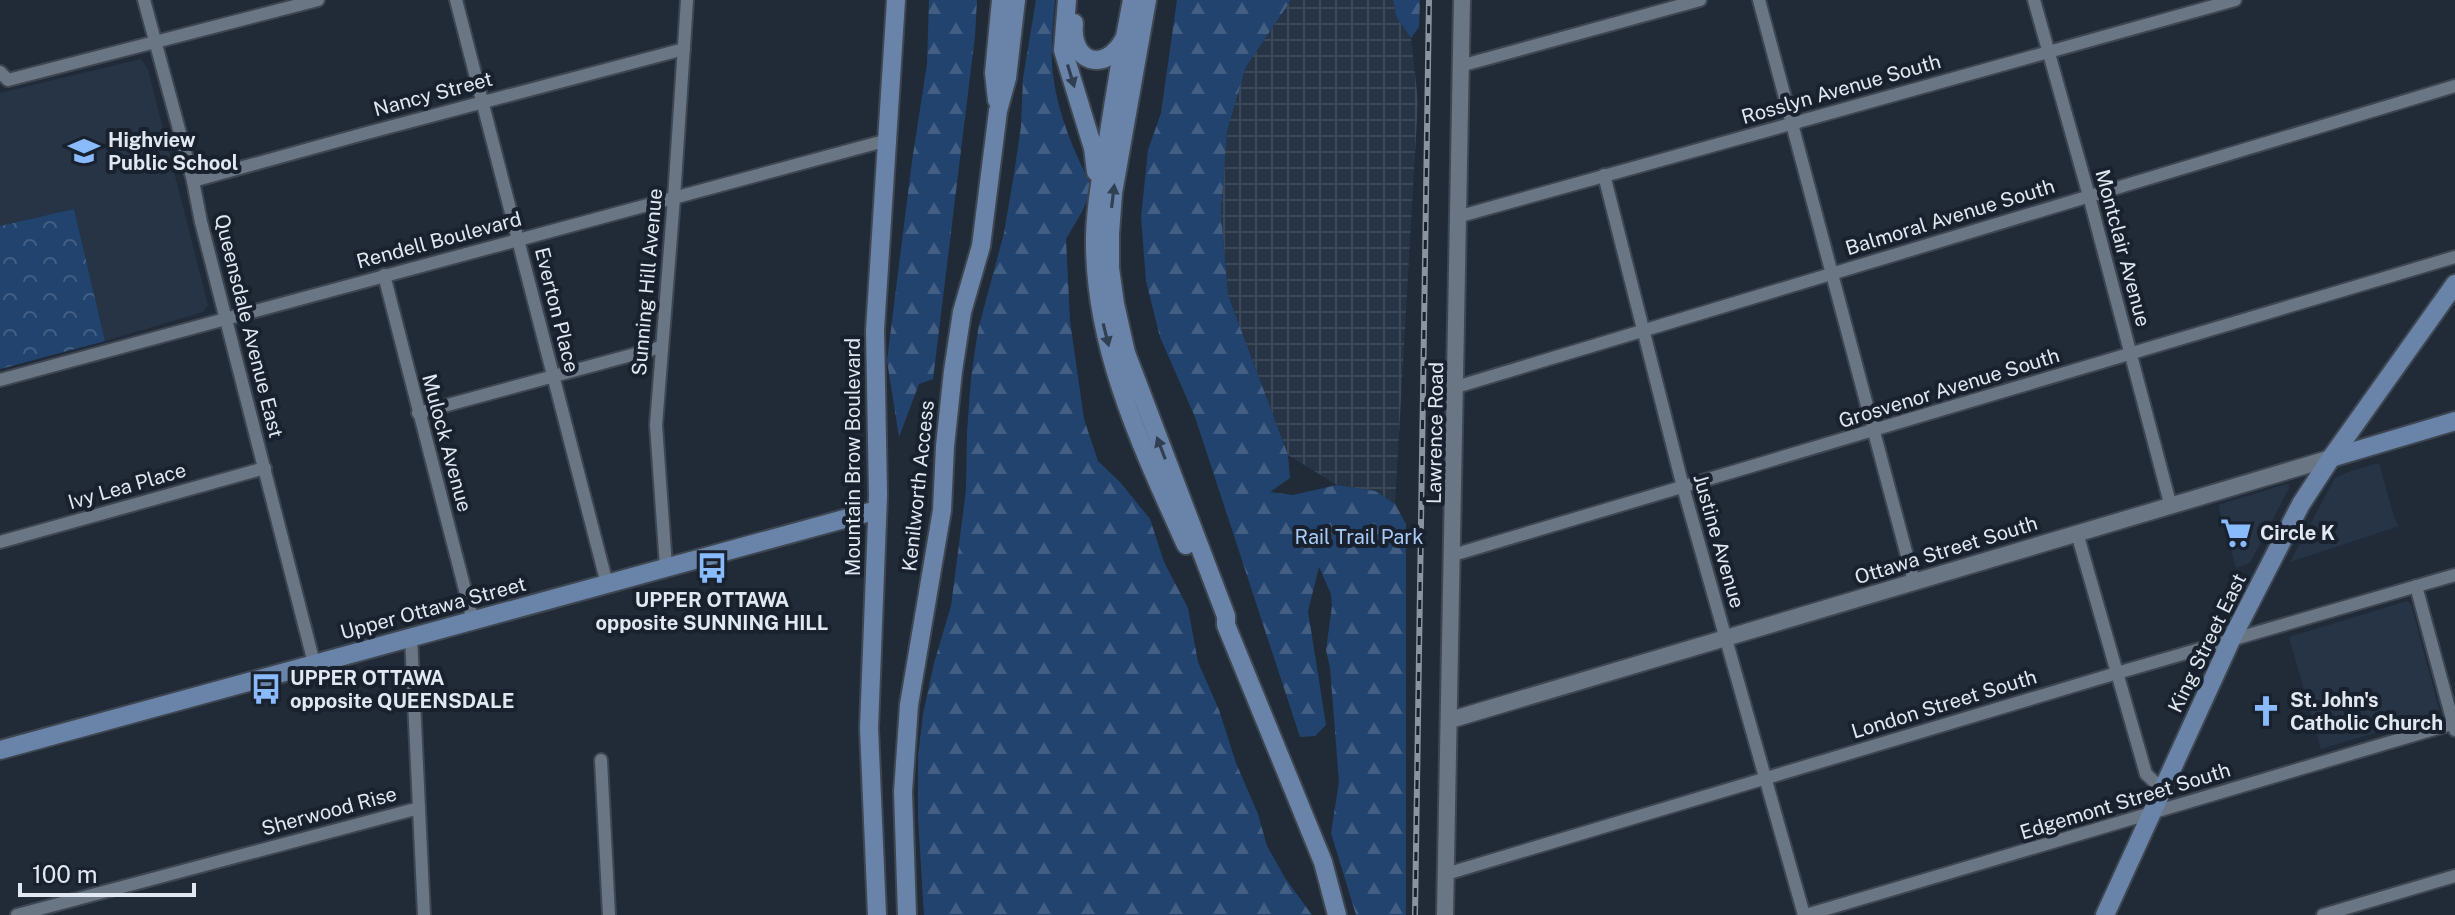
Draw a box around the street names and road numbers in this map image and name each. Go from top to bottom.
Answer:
street label: Rosslyn Avenue South [1738,49,1944,129]
street label: Nancy Street [371,67,495,121]
street label: Montclair Avenue [2090,167,2156,329]
street label: Balmoral Avenue South [1842,174,2058,260]
street label: Sunning Hill Avenue [627,187,667,377]
street label: Rendell Boulevard [354,206,524,274]
street label: Queensdale Avenue East [210,212,288,440]
street label: Everton Place [530,245,584,375]
street label: Mountain Brow Boulevard [841,338,865,576]
street label: Grosvenor Avenue South [1836,343,2062,433]
street label: Lawrence Road [1422,362,1448,504]
street label: Mulock Avenue [417,371,477,515]
street label: Kenilworth Access [897,399,939,573]
street label: Ivy Lea Place [65,458,189,514]
street label: Justine Avenue [1688,471,1750,611]
street label: Ottawa Street South [1852,511,2040,589]
street label: King Street East [2163,570,2251,716]
street label: Upper Ottawa Street [337,572,529,644]
street label: London Street South [1848,664,2040,744]
street label: Edgemont Street South [2017,758,2233,844]
street label: Sherwood Rise [259,781,399,841]

